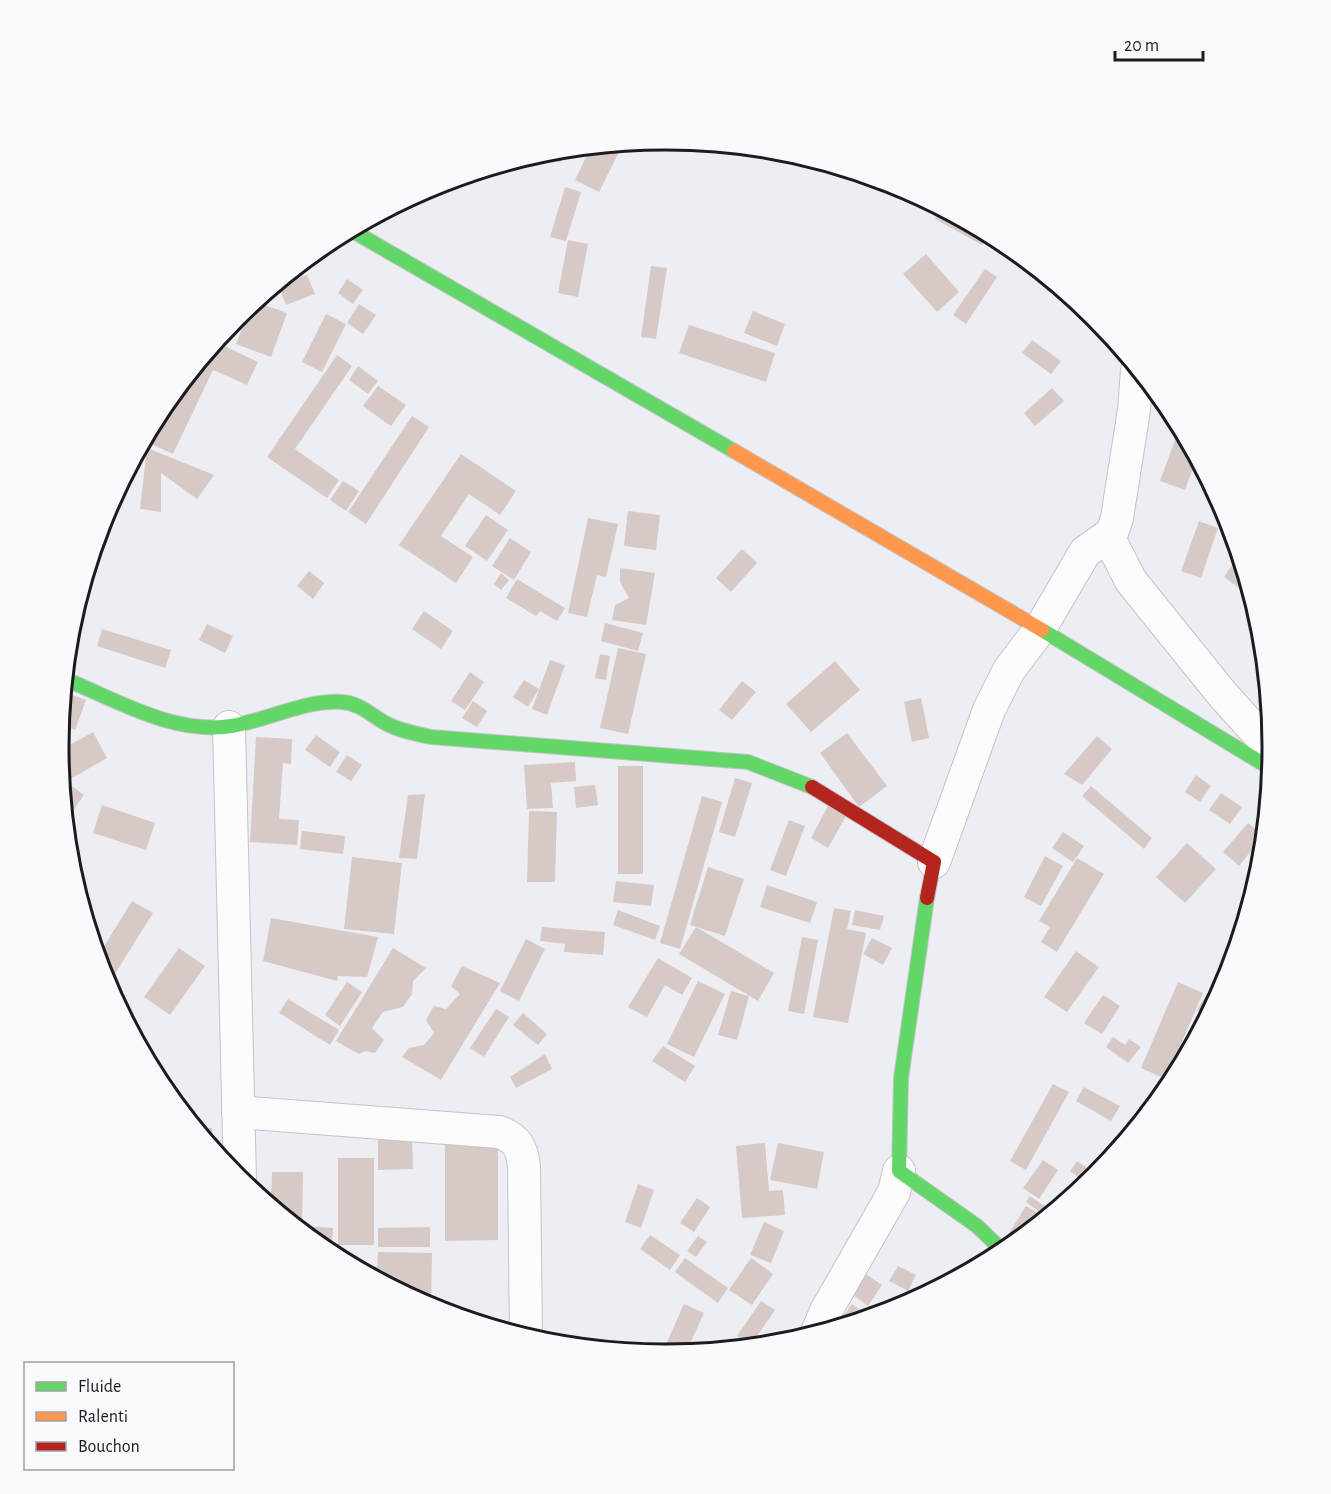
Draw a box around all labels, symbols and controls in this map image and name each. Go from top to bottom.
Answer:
scale bar [1115,24,1204,62]
text: 20 m [1124,37,1159,55]
legend [24,1362,234,1470]
text: Fluide [78,1378,121,1396]
text: Ralenti [78,1408,128,1426]
text: Bouchon [78,1438,140,1456]

